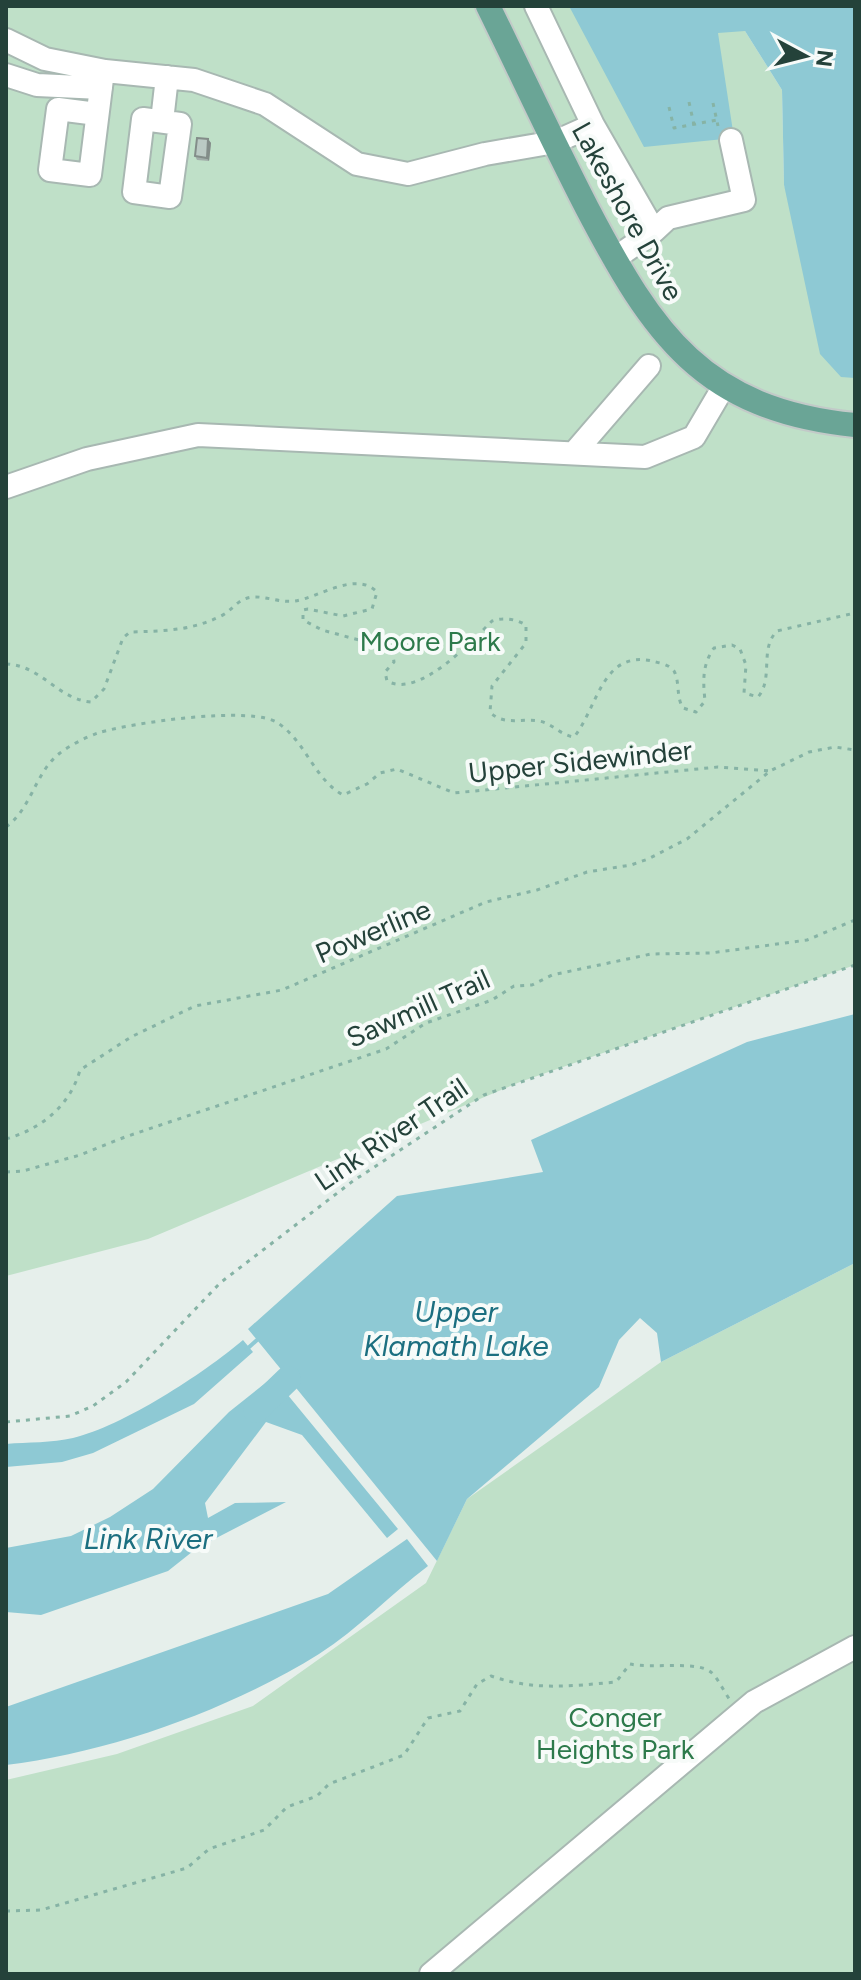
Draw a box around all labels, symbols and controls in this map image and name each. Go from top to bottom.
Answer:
north arrow [765,16,845,96]
text: N [810,48,839,68]
street label: Lakeshore Drive [565,116,691,306]
park label: Moore Park [359,624,501,658]
street label: Upper Sidewinder [466,732,694,790]
street label: Powerline [310,892,436,970]
street label: Sawmill Trail [341,961,495,1055]
street label: Link River Trail [308,1070,474,1198]
water label: Upper Klamath Lake [363,1293,549,1364]
water label: Link River [84,1520,214,1557]
park label: Conger Heights Park [536,1700,695,1766]

